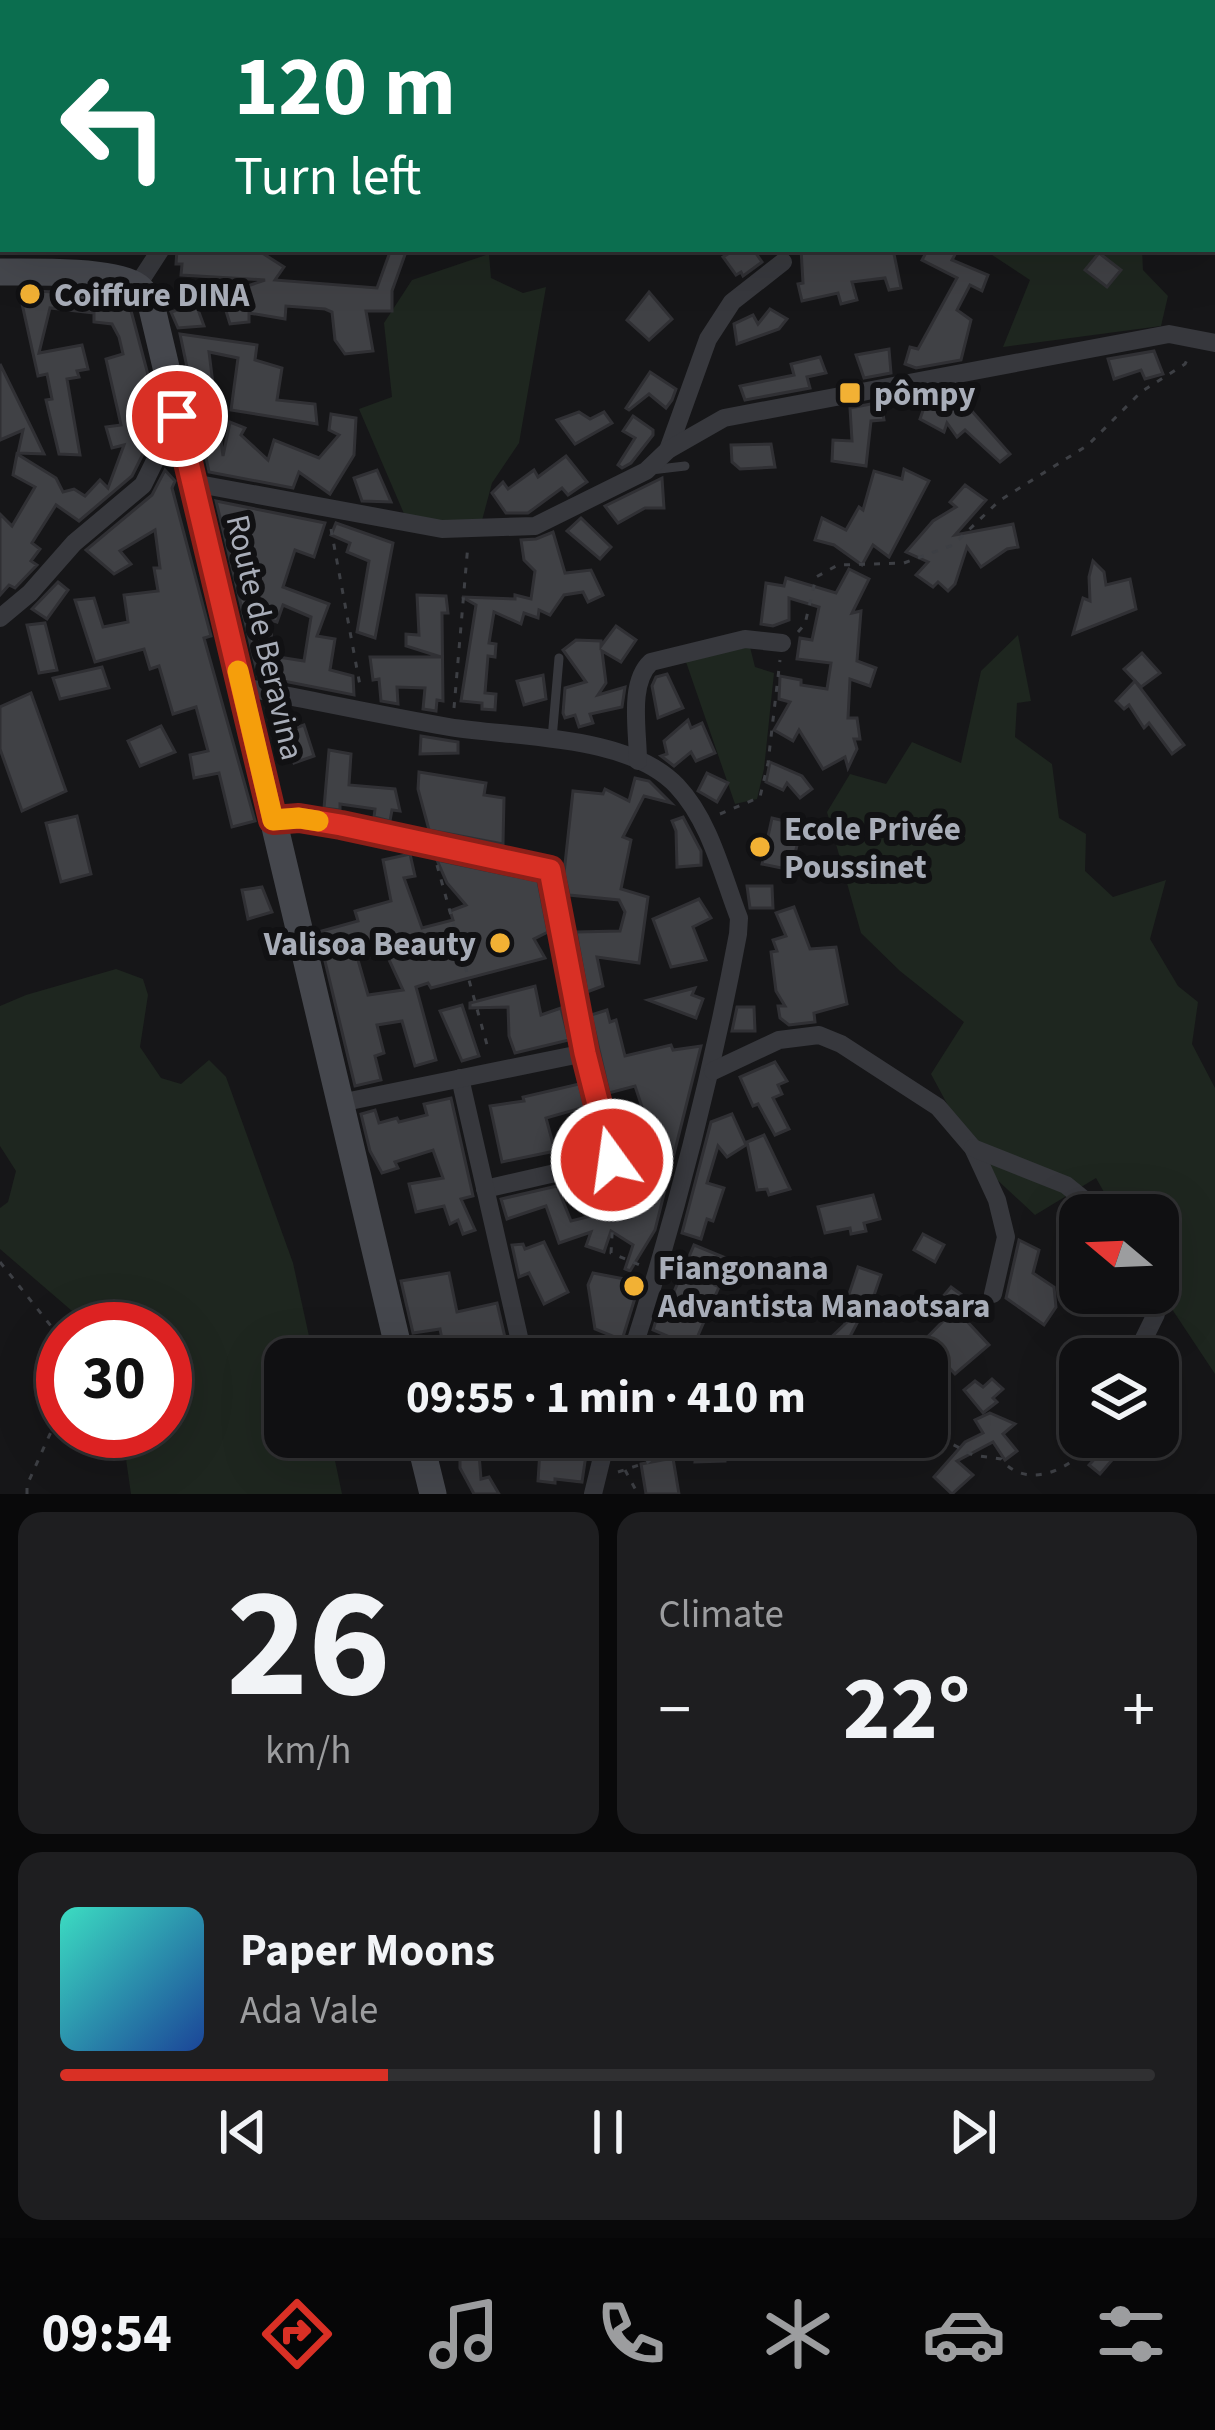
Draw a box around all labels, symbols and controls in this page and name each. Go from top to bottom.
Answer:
text: 120 m [234,28,456,148]
icon: left [36,48,192,204]
text: Turn left [234,139,421,216]
place label: Coiffure DINA [54,272,250,319]
marker: Coiffure DINA [17,281,43,307]
pin [126,365,228,467]
place label: pômpy [874,371,975,418]
marker: pômpy [837,380,863,406]
icon: arrive [144,383,210,449]
street label: Route de Beravina [213,510,316,765]
place label: Ecole Privée Poussinet [784,806,961,891]
marker: Ecole Privée Poussinet [747,834,773,860]
place label: Valisoa Beauty [263,921,476,968]
marker: Valisoa Beauty [487,930,513,956]
position arrow [549,1097,675,1223]
north arrow [1059,1194,1179,1314]
map controls [1059,1194,1179,1458]
place label: Fiangonana Advantista Manaotsara [657,1245,991,1330]
marker: Fiangonana Advantista Manaotsara [621,1273,647,1299]
speed limit sign: 30 [36,1302,192,1458]
button: layers [1059,1338,1179,1458]
text: 09:55 · 1 min · 410 m [406,1366,806,1430]
text: 26 [226,1534,391,1756]
text: Climate [659,1587,784,1643]
text: 22° [843,1646,971,1774]
text: − [659,1663,691,1757]
text: + [1122,1663,1155,1757]
text: km/h [265,1723,352,1779]
text: Paper Moons [240,1919,495,1983]
text: Ada Vale [240,1983,378,2039]
icon: previous [210,2099,276,2165]
icon: pause [575,2099,641,2165]
icon: next [940,2099,1006,2165]
icon: directions [255,2292,339,2376]
icon: music [422,2292,506,2376]
icon: phone [589,2292,673,2376]
icon: climate [756,2292,840,2376]
icon: car [922,2292,1006,2376]
icon: filters [1089,2292,1173,2376]
text: 09:54 [41,2296,172,2373]

